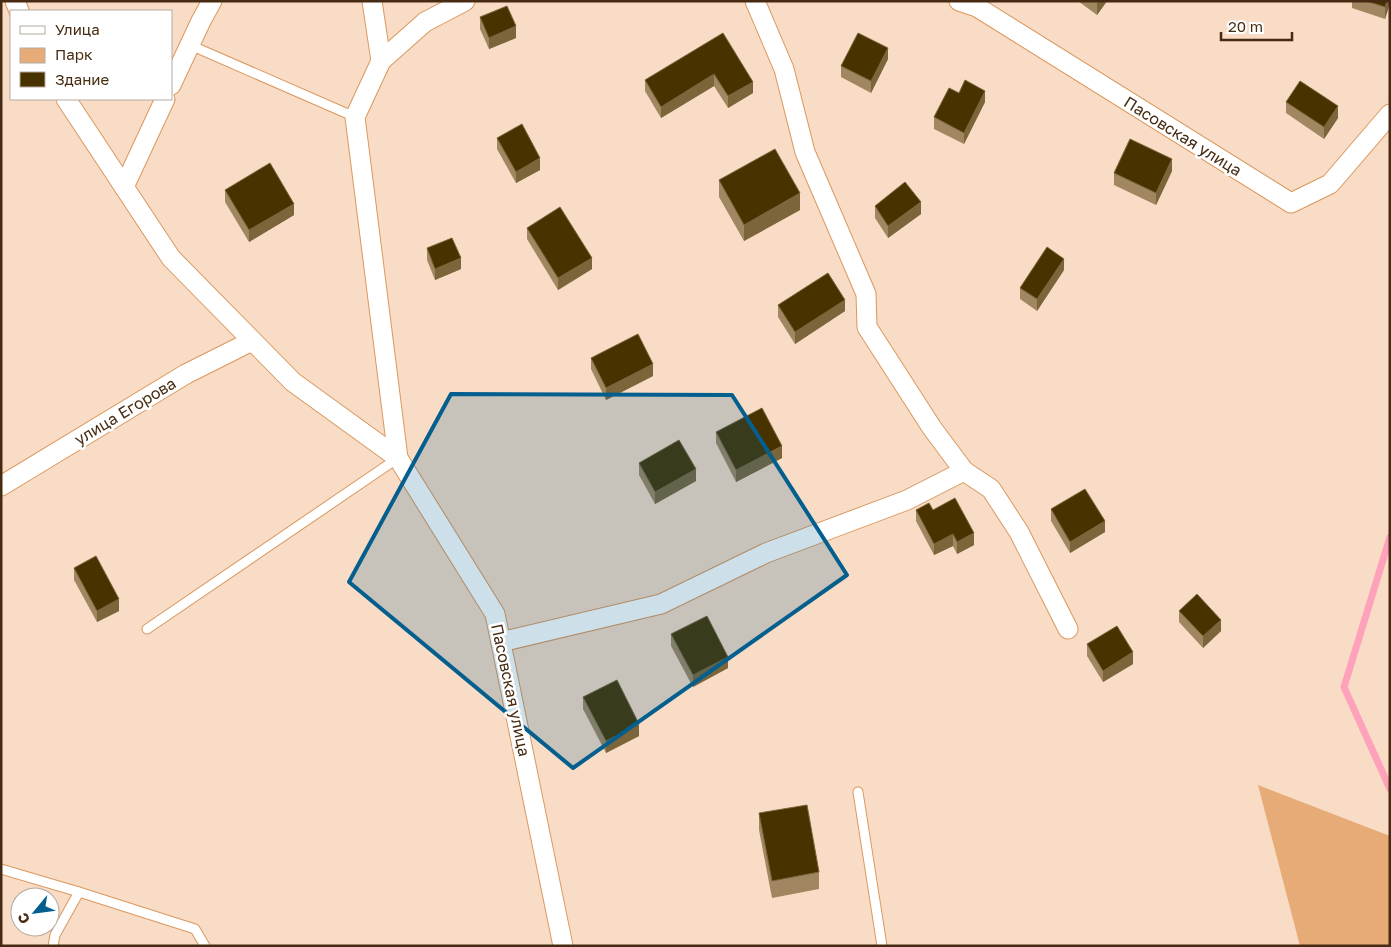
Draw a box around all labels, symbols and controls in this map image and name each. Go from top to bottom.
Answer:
legend [10,10,172,100]
scale bar [1221,10,1292,42]
text: 20 m [1228,17,1263,35]
text: Улица [55,20,100,38]
text: Парк [55,45,93,63]
text: Здание [55,70,109,88]
street label: Пасовская улица [1120,92,1246,180]
street label: улица Егорова [71,373,179,449]
street label: Пасовская улица [487,622,535,758]
north arrow [10,887,60,937]
text: С [13,910,33,927]

